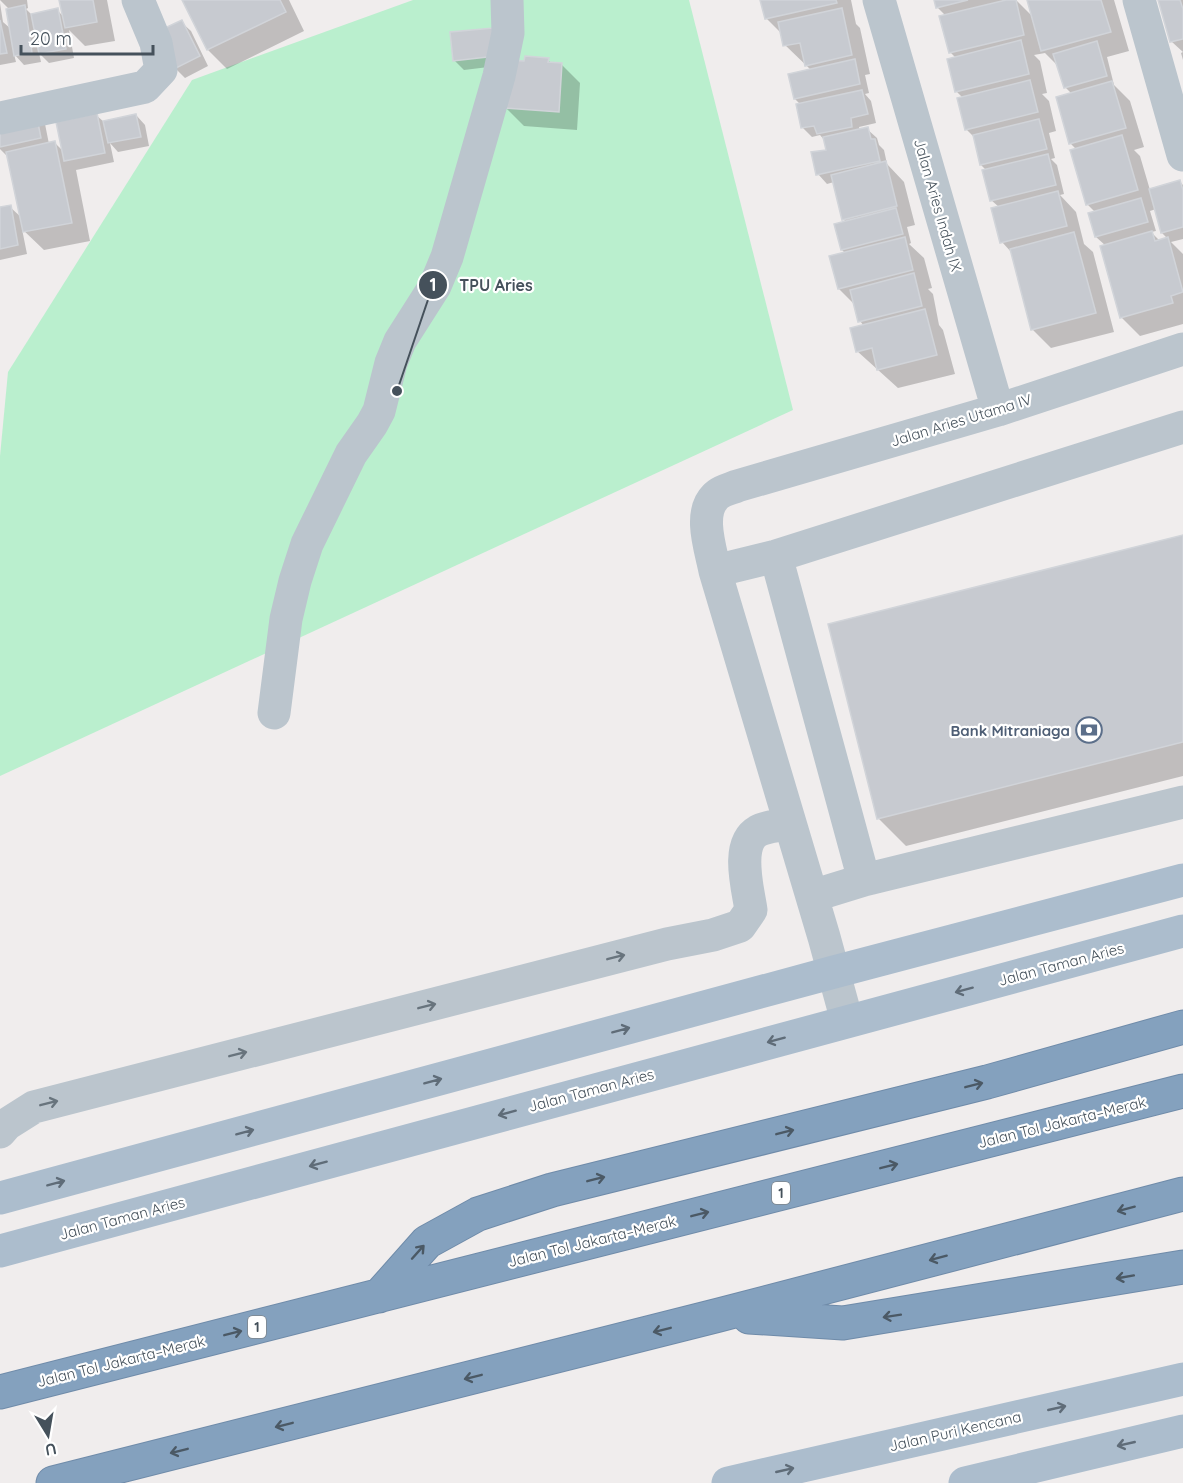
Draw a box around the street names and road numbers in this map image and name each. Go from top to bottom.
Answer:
street label: Jalan Aries Indah IX [910,136,966,274]
street label: Jalan Aries Utama IV [888,389,1034,451]
street label: Jalan Taman Aries [996,938,1126,990]
street label: Jalan Taman Aries [526,1064,656,1116]
street label: Jalan Tol Jakarta–Merak [976,1092,1148,1152]
road number: 1 [772,1182,790,1204]
street label: Jalan Taman Aries [57,1192,187,1244]
street label: Jalan Tol Jakarta–Merak [506,1211,678,1271]
road number: 1 [248,1316,266,1338]
street label: Jalan Tol Jakarta–Merak [35,1331,207,1391]
street label: Jalan Puri Kencana [887,1407,1023,1455]

